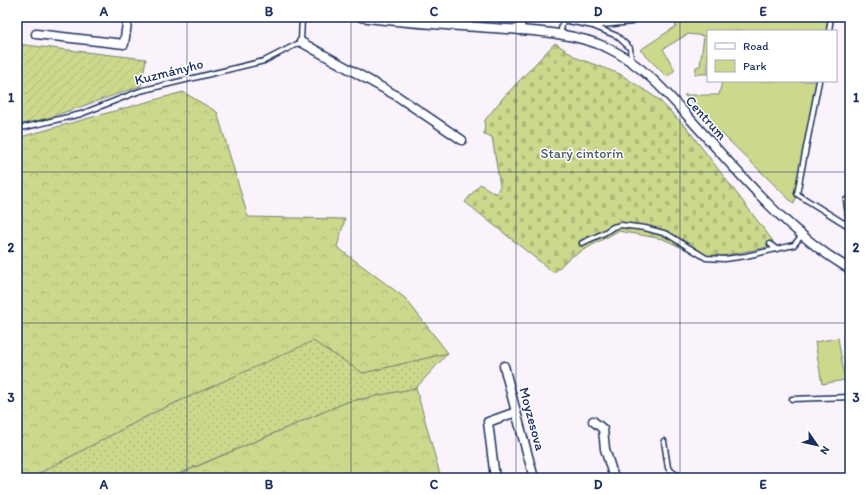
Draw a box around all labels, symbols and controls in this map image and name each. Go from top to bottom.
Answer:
text: A [99,4,109,19]
text: B [265,4,274,19]
text: C [430,4,439,19]
text: D [594,4,603,19]
text: E [759,4,767,19]
legend [707,30,837,82]
text: Road [743,39,769,53]
street label: Kuzmányho [133,55,205,89]
text: Park [743,59,767,73]
text: 1 [8,90,14,105]
text: 1 [853,90,859,105]
street label: Centrum [682,92,730,144]
park label: Starý cintorín [541,145,624,162]
text: 2 [8,240,15,255]
text: 2 [853,240,860,255]
street label: Moyzesova [515,385,549,453]
text: 3 [7,390,15,405]
text: 3 [852,390,860,405]
north arrow [797,425,837,465]
text: N [817,444,832,457]
text: A [99,477,109,492]
text: B [265,477,274,492]
text: C [430,477,439,492]
text: D [594,477,603,492]
text: E [759,477,767,492]

